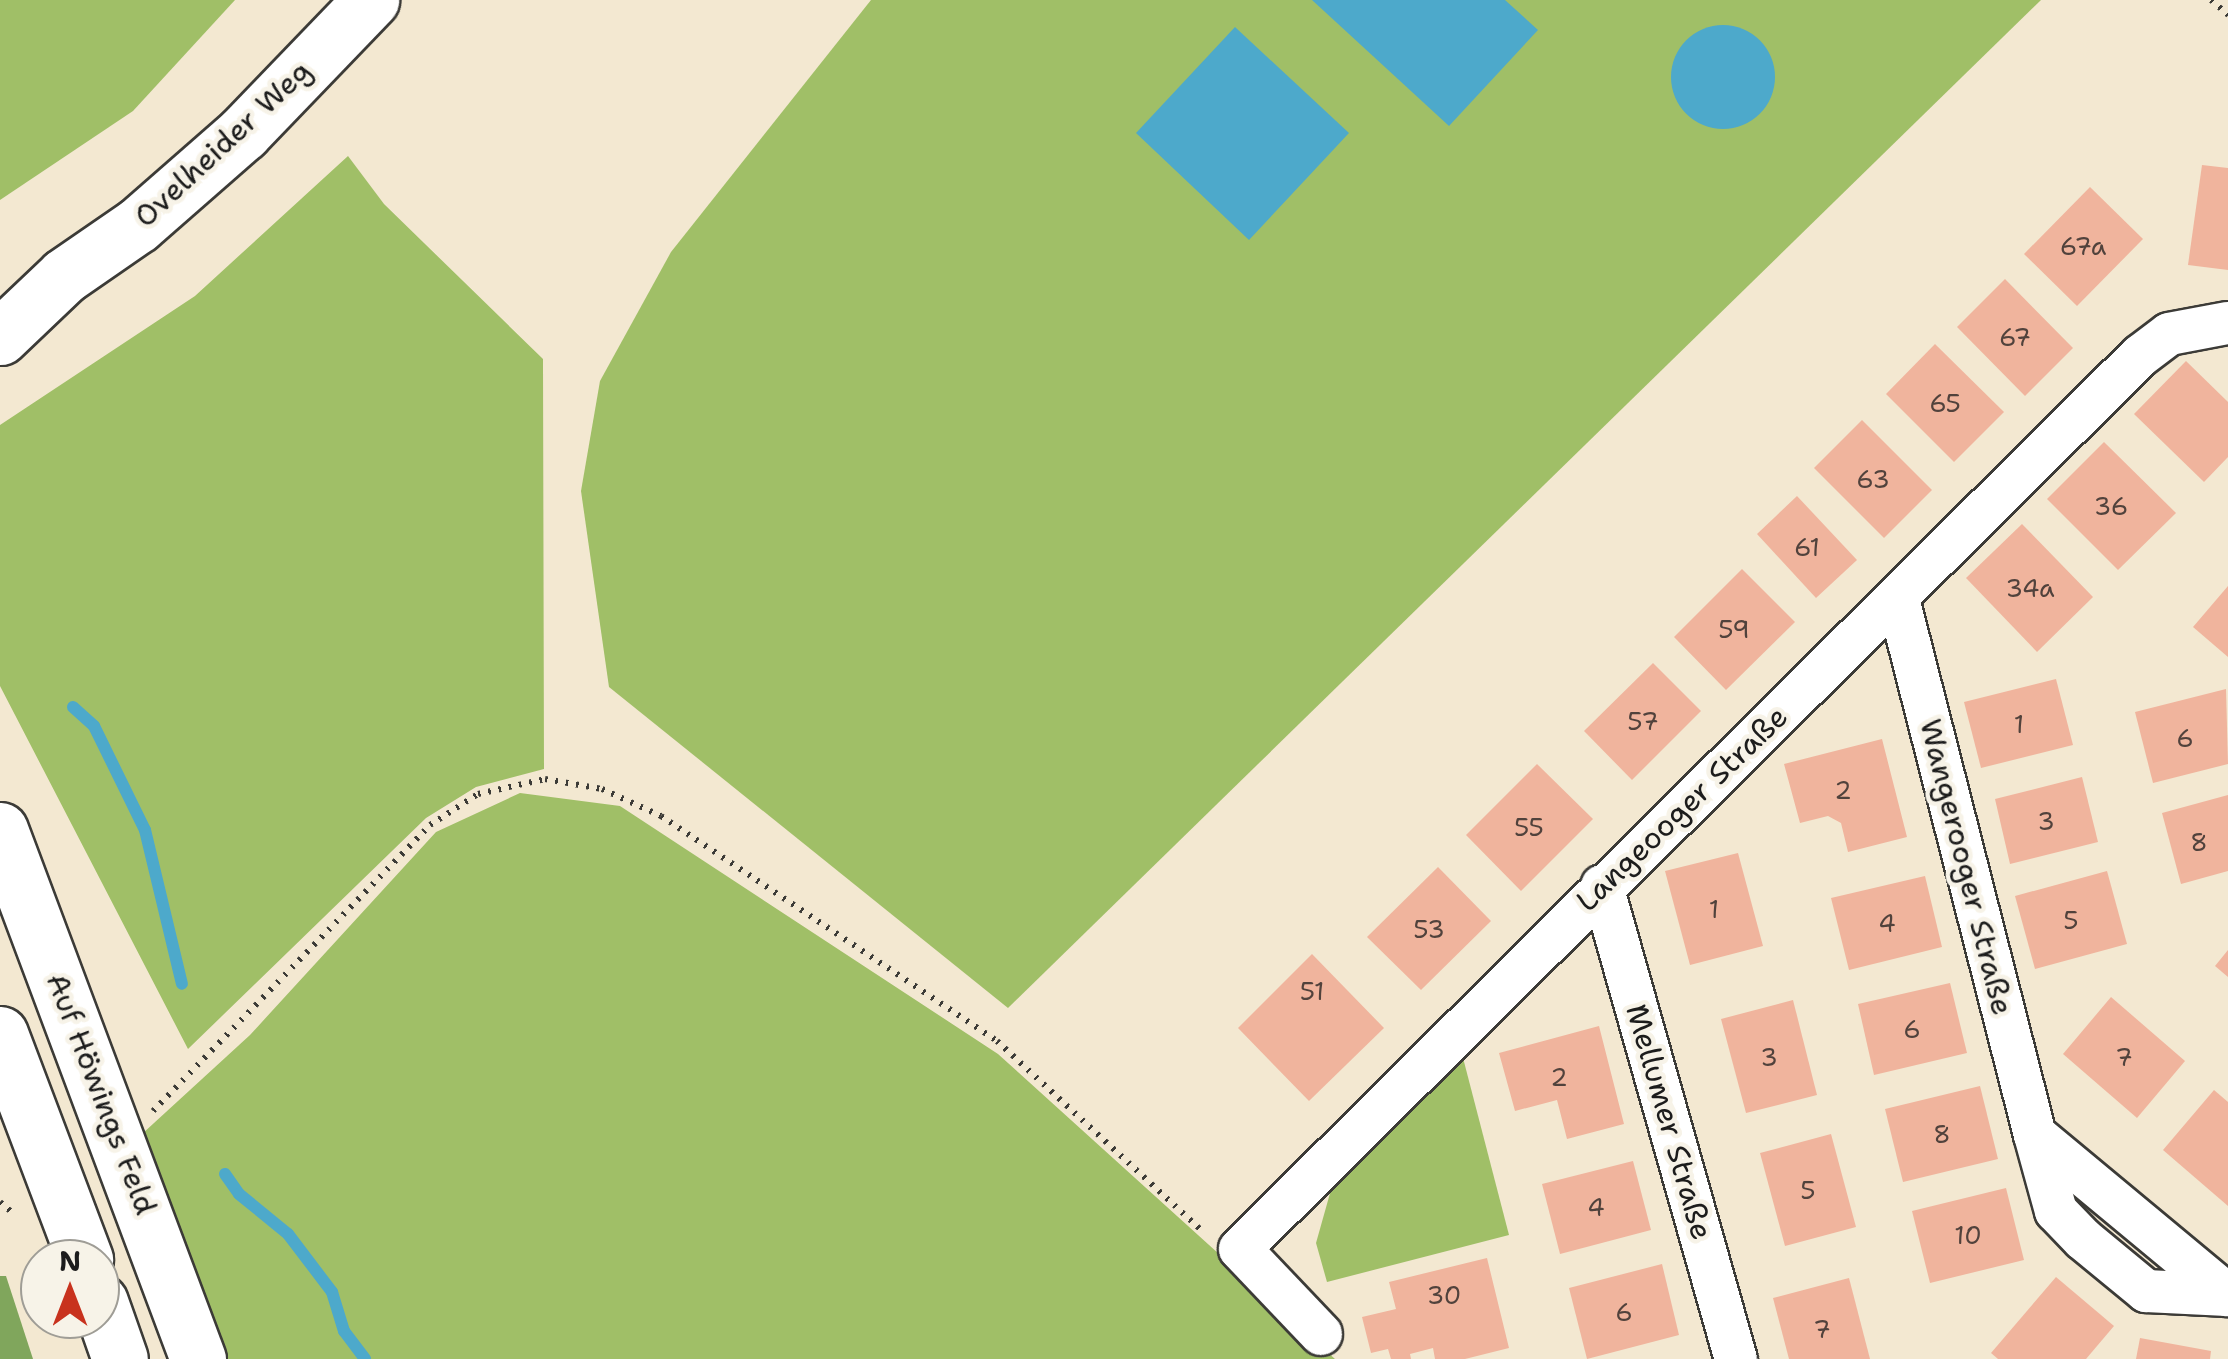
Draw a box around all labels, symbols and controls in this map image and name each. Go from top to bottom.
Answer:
street label: Ovelheider Weg [127,53,319,235]
house number: 67a [2060,231,2106,261]
house number: 67 [1999,322,2031,352]
house number: 65 [1929,388,1961,418]
house number: 63 [1856,464,1890,494]
house number: 36 [2094,491,2128,521]
house number: 61 [1794,532,1820,562]
house number: 34a [2005,573,2055,603]
house number: 59 [1718,614,1750,644]
street label: Langeooger Straße [1569,699,1795,919]
house number: 57 [1627,706,1659,736]
house number: 1 [2014,709,2024,739]
street label: Wangerooger Straße [1912,715,2020,1019]
house number: 6 [2176,723,2194,753]
house number: 2 [1834,775,1852,805]
house number: 3 [2037,806,2055,836]
house number: 55 [1514,812,1544,842]
house number: 8 [2190,827,2208,857]
house number: 1 [1709,894,1719,924]
house number: 5 [2063,905,2079,935]
house number: 4 [1878,908,1896,938]
house number: 53 [1413,914,1445,944]
street label: Auf Höwings Feld [38,968,164,1220]
house number: 51 [1300,976,1324,1006]
street label: Mellumer Straße [1618,1000,1720,1244]
house number: 6 [1903,1014,1921,1044]
house number: 3 [1760,1042,1778,1072]
house number: 7 [2115,1042,2133,1072]
house number: 2 [1550,1062,1568,1092]
house number: 8 [1933,1119,1951,1149]
house number: 5 [1800,1175,1816,1205]
house number: 4 [1587,1192,1605,1222]
house number: 10 [1954,1220,1982,1250]
north arrow [20,1239,120,1339]
text: N [59,1242,81,1280]
house number: 30 [1427,1280,1461,1310]
house number: 6 [1615,1297,1633,1327]
house number: 7 [1813,1314,1831,1344]

